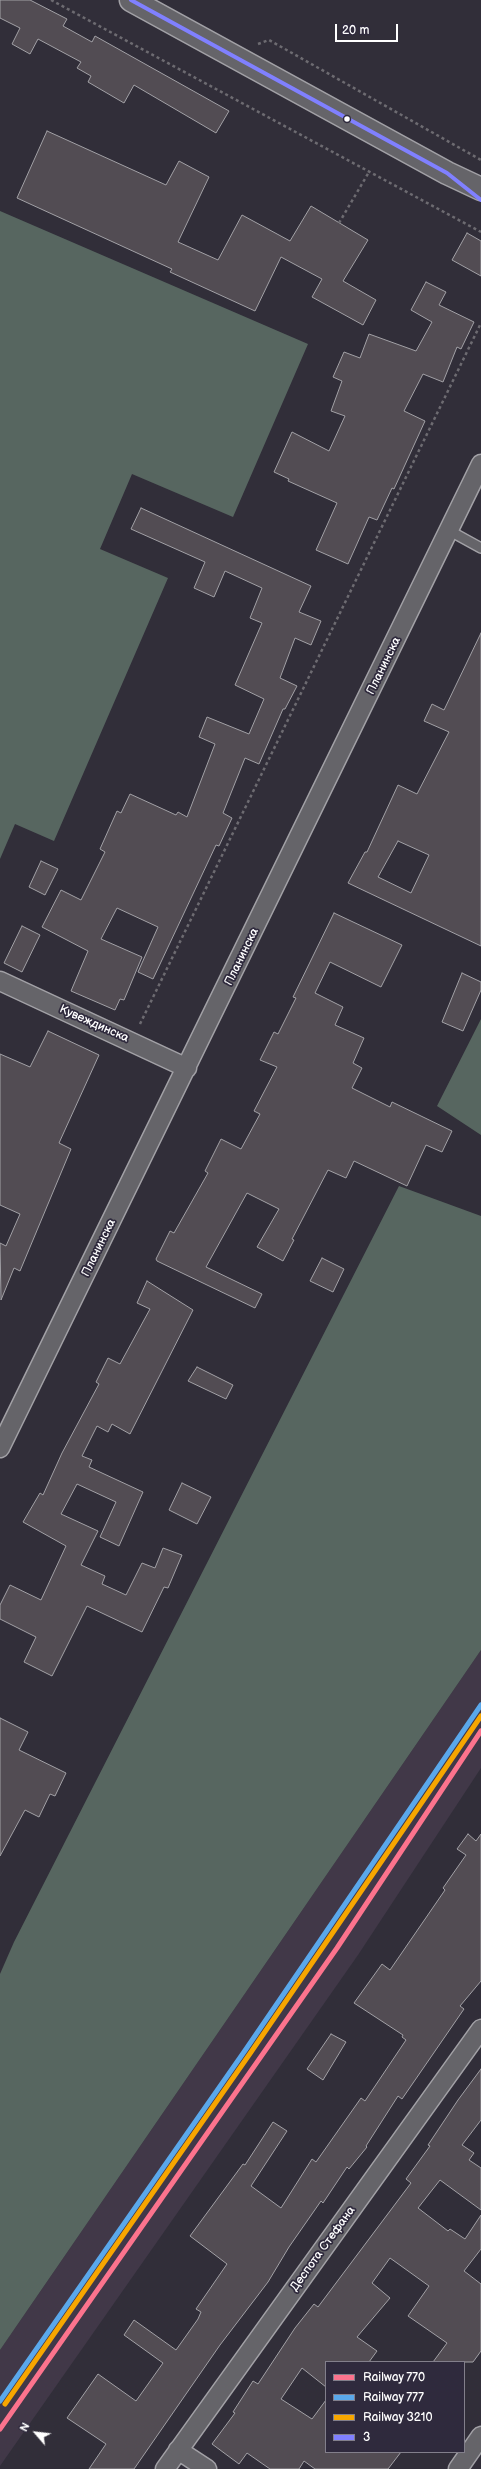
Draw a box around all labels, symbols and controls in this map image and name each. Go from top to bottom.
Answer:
scale bar [337,16,400,42]
text: 20 m [342,23,369,38]
unlabelled marker [342,114,352,124]
street label: Планинска [364,635,404,697]
street label: Планинска [222,926,262,988]
street label: Кувеждинска [57,1002,131,1046]
street label: Планинска [79,1217,119,1279]
street label: Деспота Стефана [287,2204,359,2294]
legend [325,2361,465,2453]
text: Railway 770 [363,2370,425,2385]
text: Railway 777 [363,2390,424,2405]
text: Railway 3210 [363,2410,432,2425]
north arrow [16,2413,56,2453]
text: N [17,2420,33,2434]
text: 3 [363,2430,370,2445]

